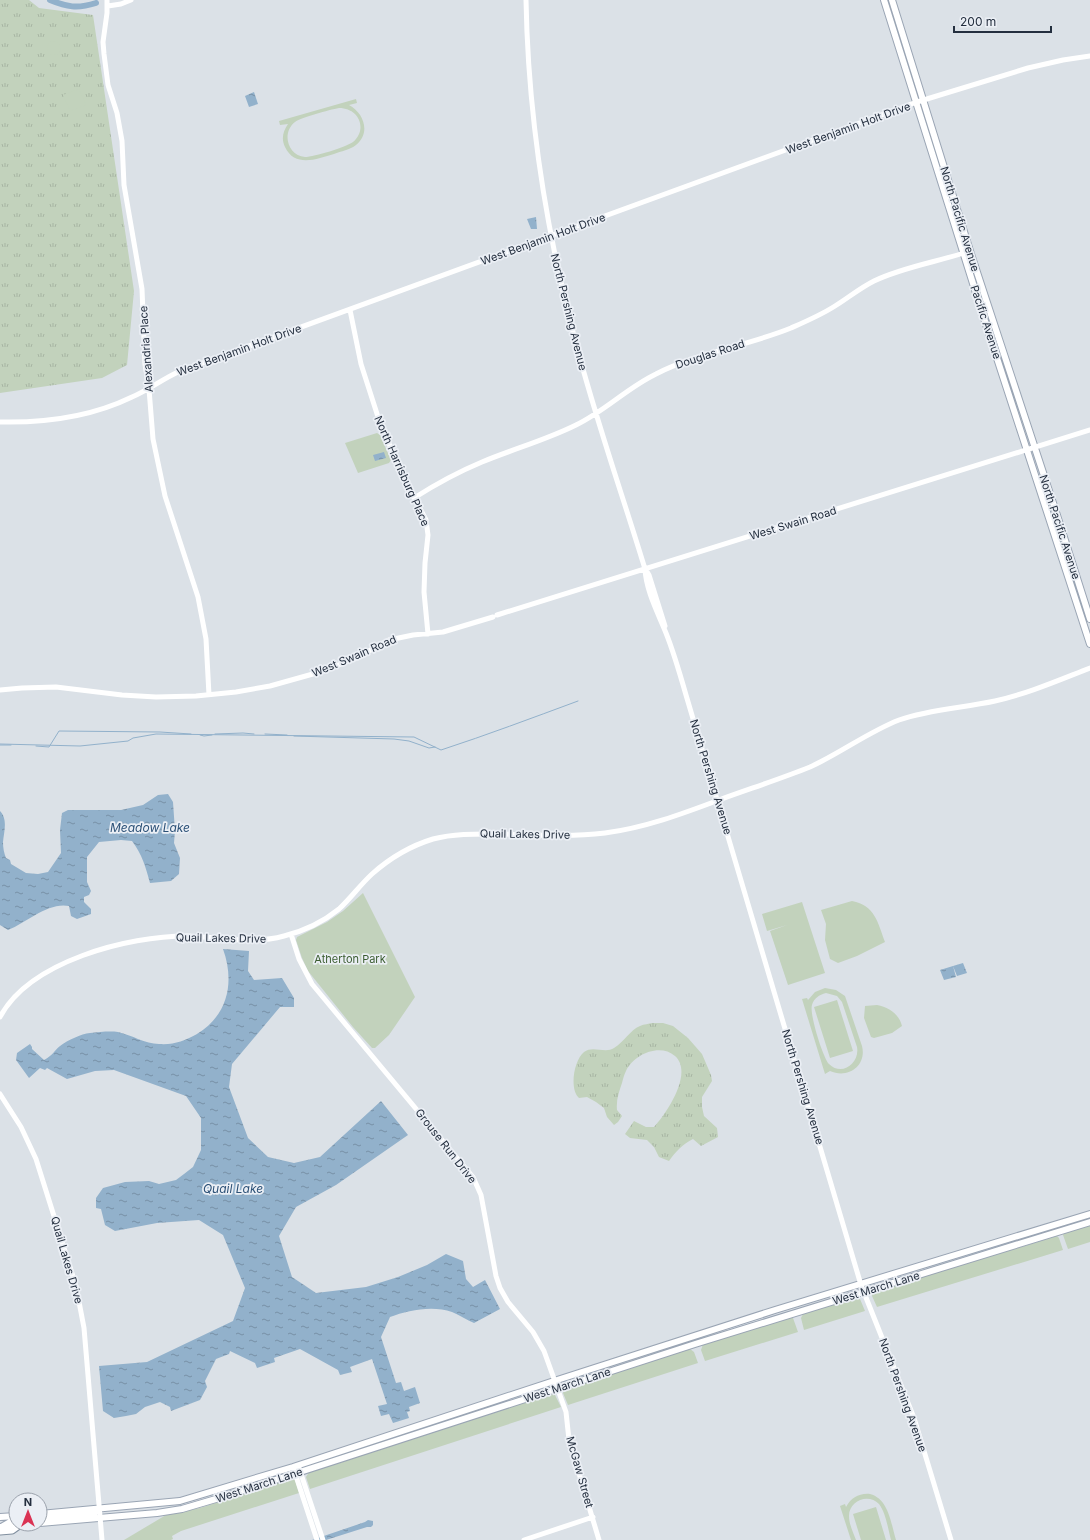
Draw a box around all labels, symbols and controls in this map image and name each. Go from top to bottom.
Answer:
scale bar [954,8,1051,34]
text: 200 m [960,14,996,29]
street label: West Benjamin Holt Drive [784,99,912,157]
street label: North Pacific Avenue [937,165,983,273]
street label: West Benjamin Holt Drive [479,210,607,268]
street label: North Pershing Avenue [548,252,590,372]
street label: Pacific Avenue [967,283,1005,361]
street label: Alexandria Place [136,305,156,393]
street label: West Benjamin Holt Drive [175,321,303,379]
street label: Douglas Road [674,336,746,372]
street label: North Harrisburg Place [371,414,433,528]
street label: North Pacific Avenue [1036,473,1084,581]
street label: West Swain Road [748,503,838,543]
street label: West Swain Road [310,632,398,680]
street label: North Pershing Avenue [687,718,735,836]
water label: Meadow Lake [110,820,190,835]
street label: Quail Lakes Drive [480,826,570,842]
street label: Quail Lakes Drive [176,930,266,946]
park label: Atherton Park [314,952,386,966]
street label: North Pershing Avenue [779,1028,827,1146]
street label: Grouse Run Drive [412,1106,480,1186]
water label: Quail Lake [203,1181,263,1196]
street label: Quail Lakes Drive [48,1215,86,1305]
street label: West March Lane [831,1268,921,1308]
street label: North Pershing Avenue [876,1336,930,1454]
street label: West March Lane [522,1364,612,1406]
street label: McGaw Street [563,1435,597,1510]
street label: West March Lane [214,1464,304,1506]
north arrow [8,1492,48,1532]
text: N [24,1495,32,1509]

